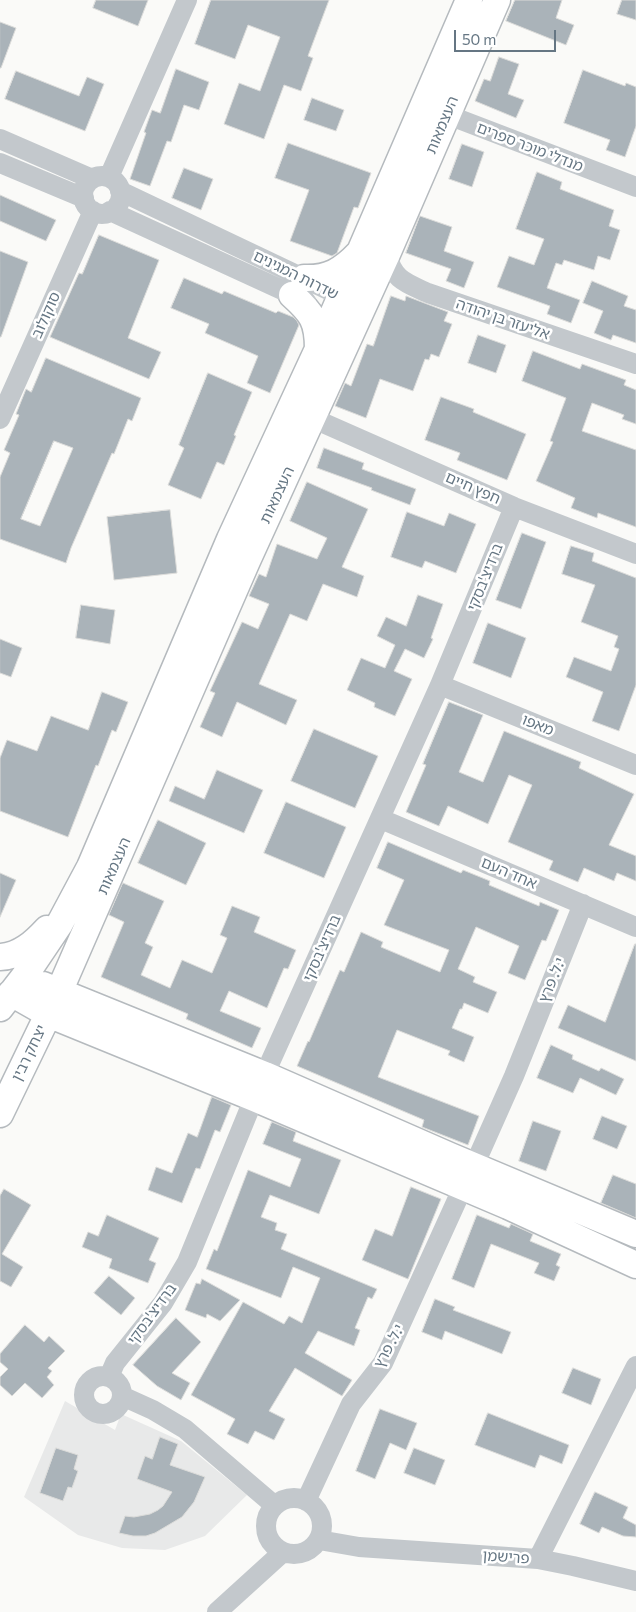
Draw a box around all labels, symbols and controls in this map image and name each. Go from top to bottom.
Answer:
scale bar [456,20,558,52]
text: 50 m [462,30,496,48]
street label: העצמאות [422,93,462,157]
street label: מנדלי מוכר ספרים [474,118,586,176]
street label: שדרות המגינים [250,247,342,303]
street label: סוקולוב [28,289,64,341]
street label: אליעזר בן יהודה [454,295,552,343]
street label: העצמאות [256,464,298,526]
street label: חפץ חיים [443,468,503,508]
street label: ברדיצ'בסקי [463,540,507,614]
street label: מאפו [520,711,556,739]
street label: העצמאות [93,835,135,897]
street label: אחד העם [478,853,540,893]
street label: ברדיצ'בסקי [299,912,345,984]
street label: י.ל. פרץ [535,955,569,1005]
street label: יצחק רבין [8,1022,50,1084]
street label: ברדיצ'בסקי [124,1280,180,1348]
street label: י.ל. פרץ [370,1321,408,1371]
street label: פרישמן [482,1546,530,1568]

